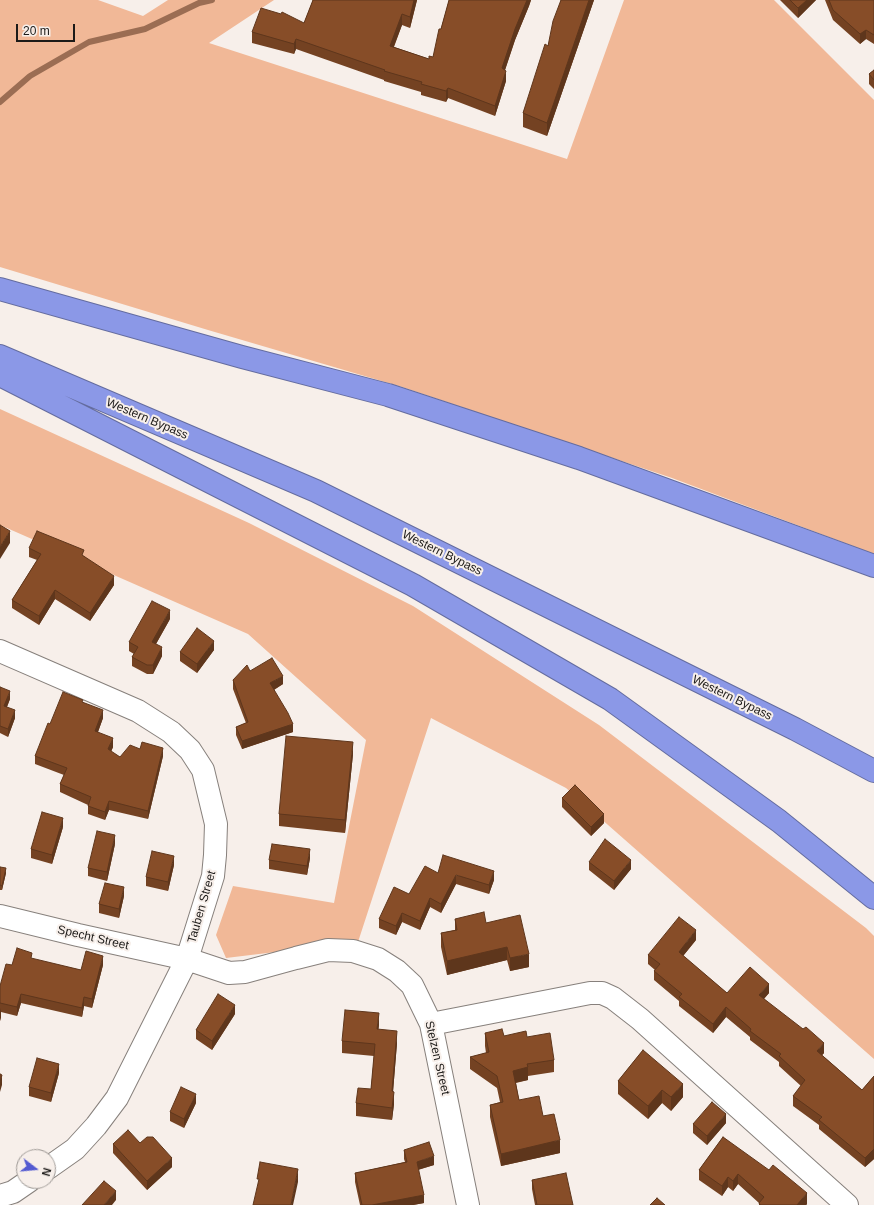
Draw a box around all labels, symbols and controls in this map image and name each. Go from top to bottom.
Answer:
scale bar [18,16,77,42]
text: 20 m [23,24,50,38]
street label: Western Bypass [104,395,190,443]
street label: Western Bypass [400,527,484,579]
street label: Western Bypass [690,672,774,724]
street label: Tauben Street [185,869,219,945]
street label: Specht Street [56,923,130,953]
street label: Stelzen Street [422,1020,452,1096]
north arrow [16,1149,56,1189]
text: N [40,1167,53,1178]

